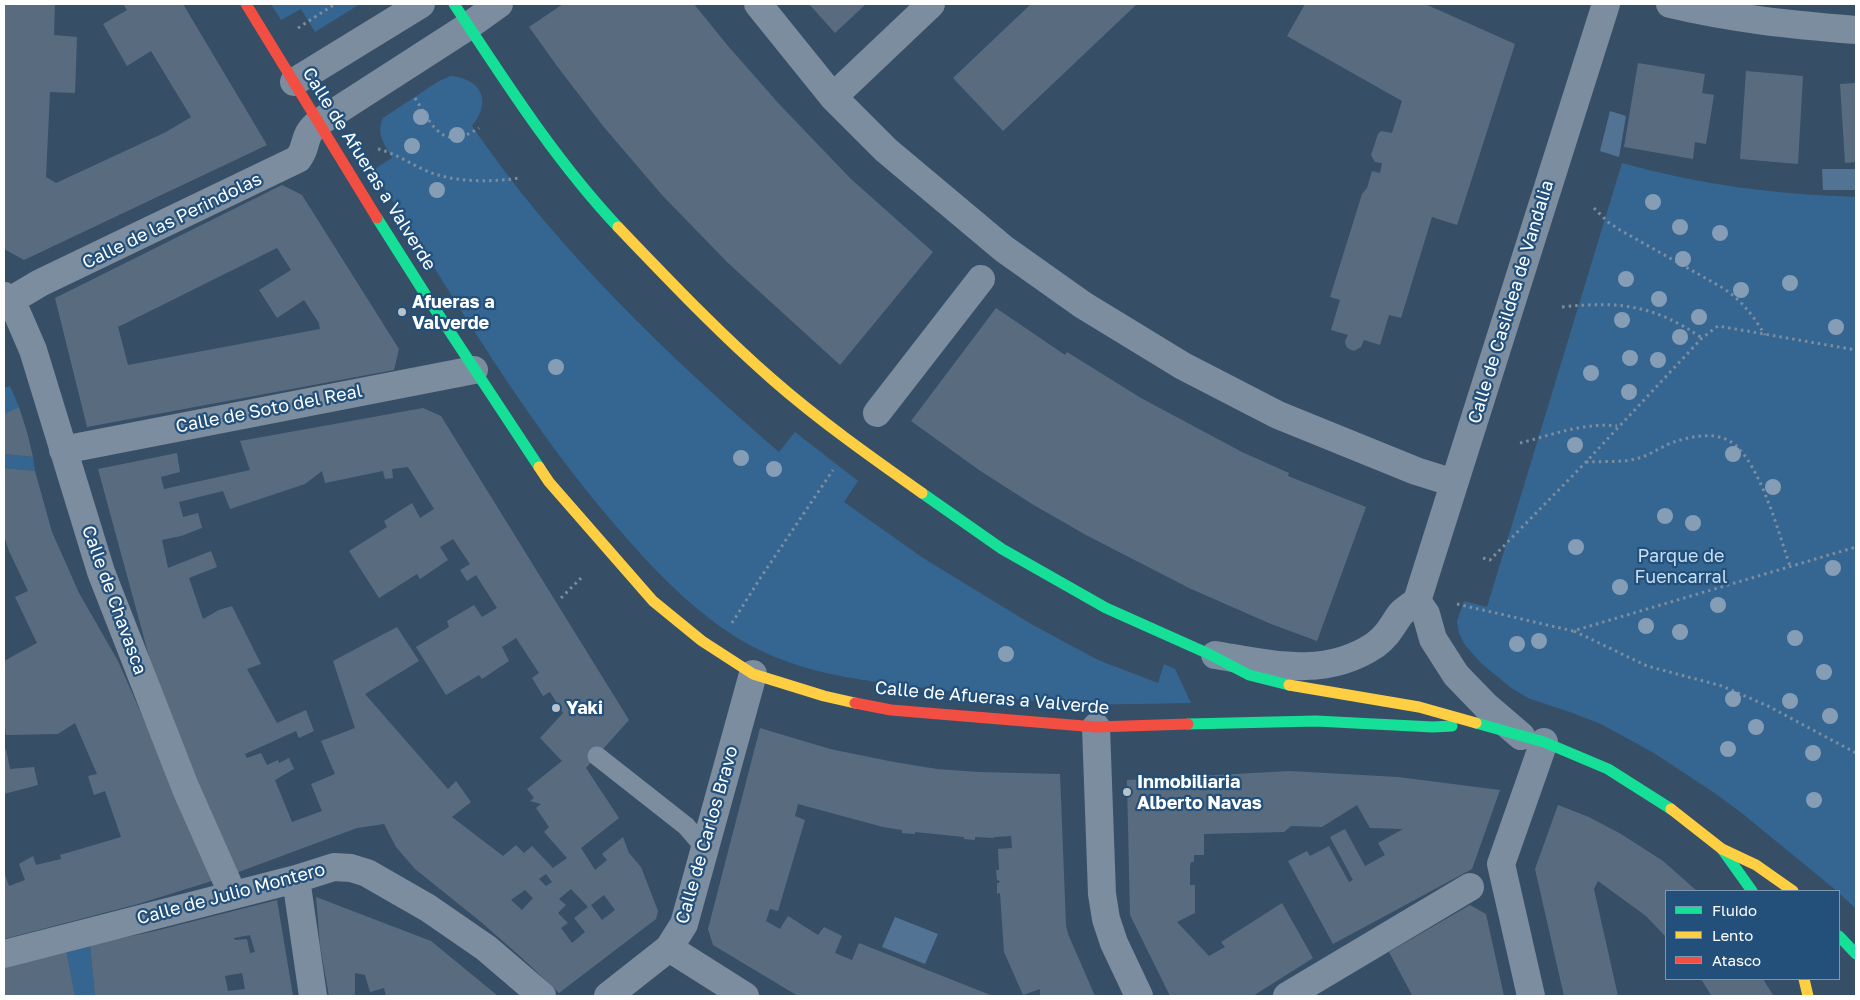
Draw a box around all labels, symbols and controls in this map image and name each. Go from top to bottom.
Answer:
street label: Calle de Afueras a Valverde [298,64,440,274]
street label: Calle de las Perindolas [79,168,265,274]
street label: Calle de Casildea de Vandalia [1464,178,1558,426]
place label: Afueras a Valverde [412,291,495,334]
marker: Afueras a Valverde [396,306,408,318]
street label: Calle de Soto del Real [174,380,364,438]
street label: Calle de Chavasca [77,523,151,677]
park label: Parque de Fuencarral [1635,545,1727,588]
street label: Calle de Afueras a Valverde [874,677,1110,719]
place label: Yaki [566,697,603,719]
marker: Yaki [550,702,562,714]
street label: Calle de Carlos Bravo [671,744,743,926]
place label: Inmobiliaria Alberto Navas [1137,771,1262,814]
marker: Inmobiliaria Alberto Navas [1121,786,1133,798]
street label: Calle de Julio Montero [135,858,327,930]
legend [1665,890,1840,980]
text: Fluido [1712,901,1757,919]
text: Lento [1712,926,1753,944]
text: Atasco [1712,951,1761,969]

